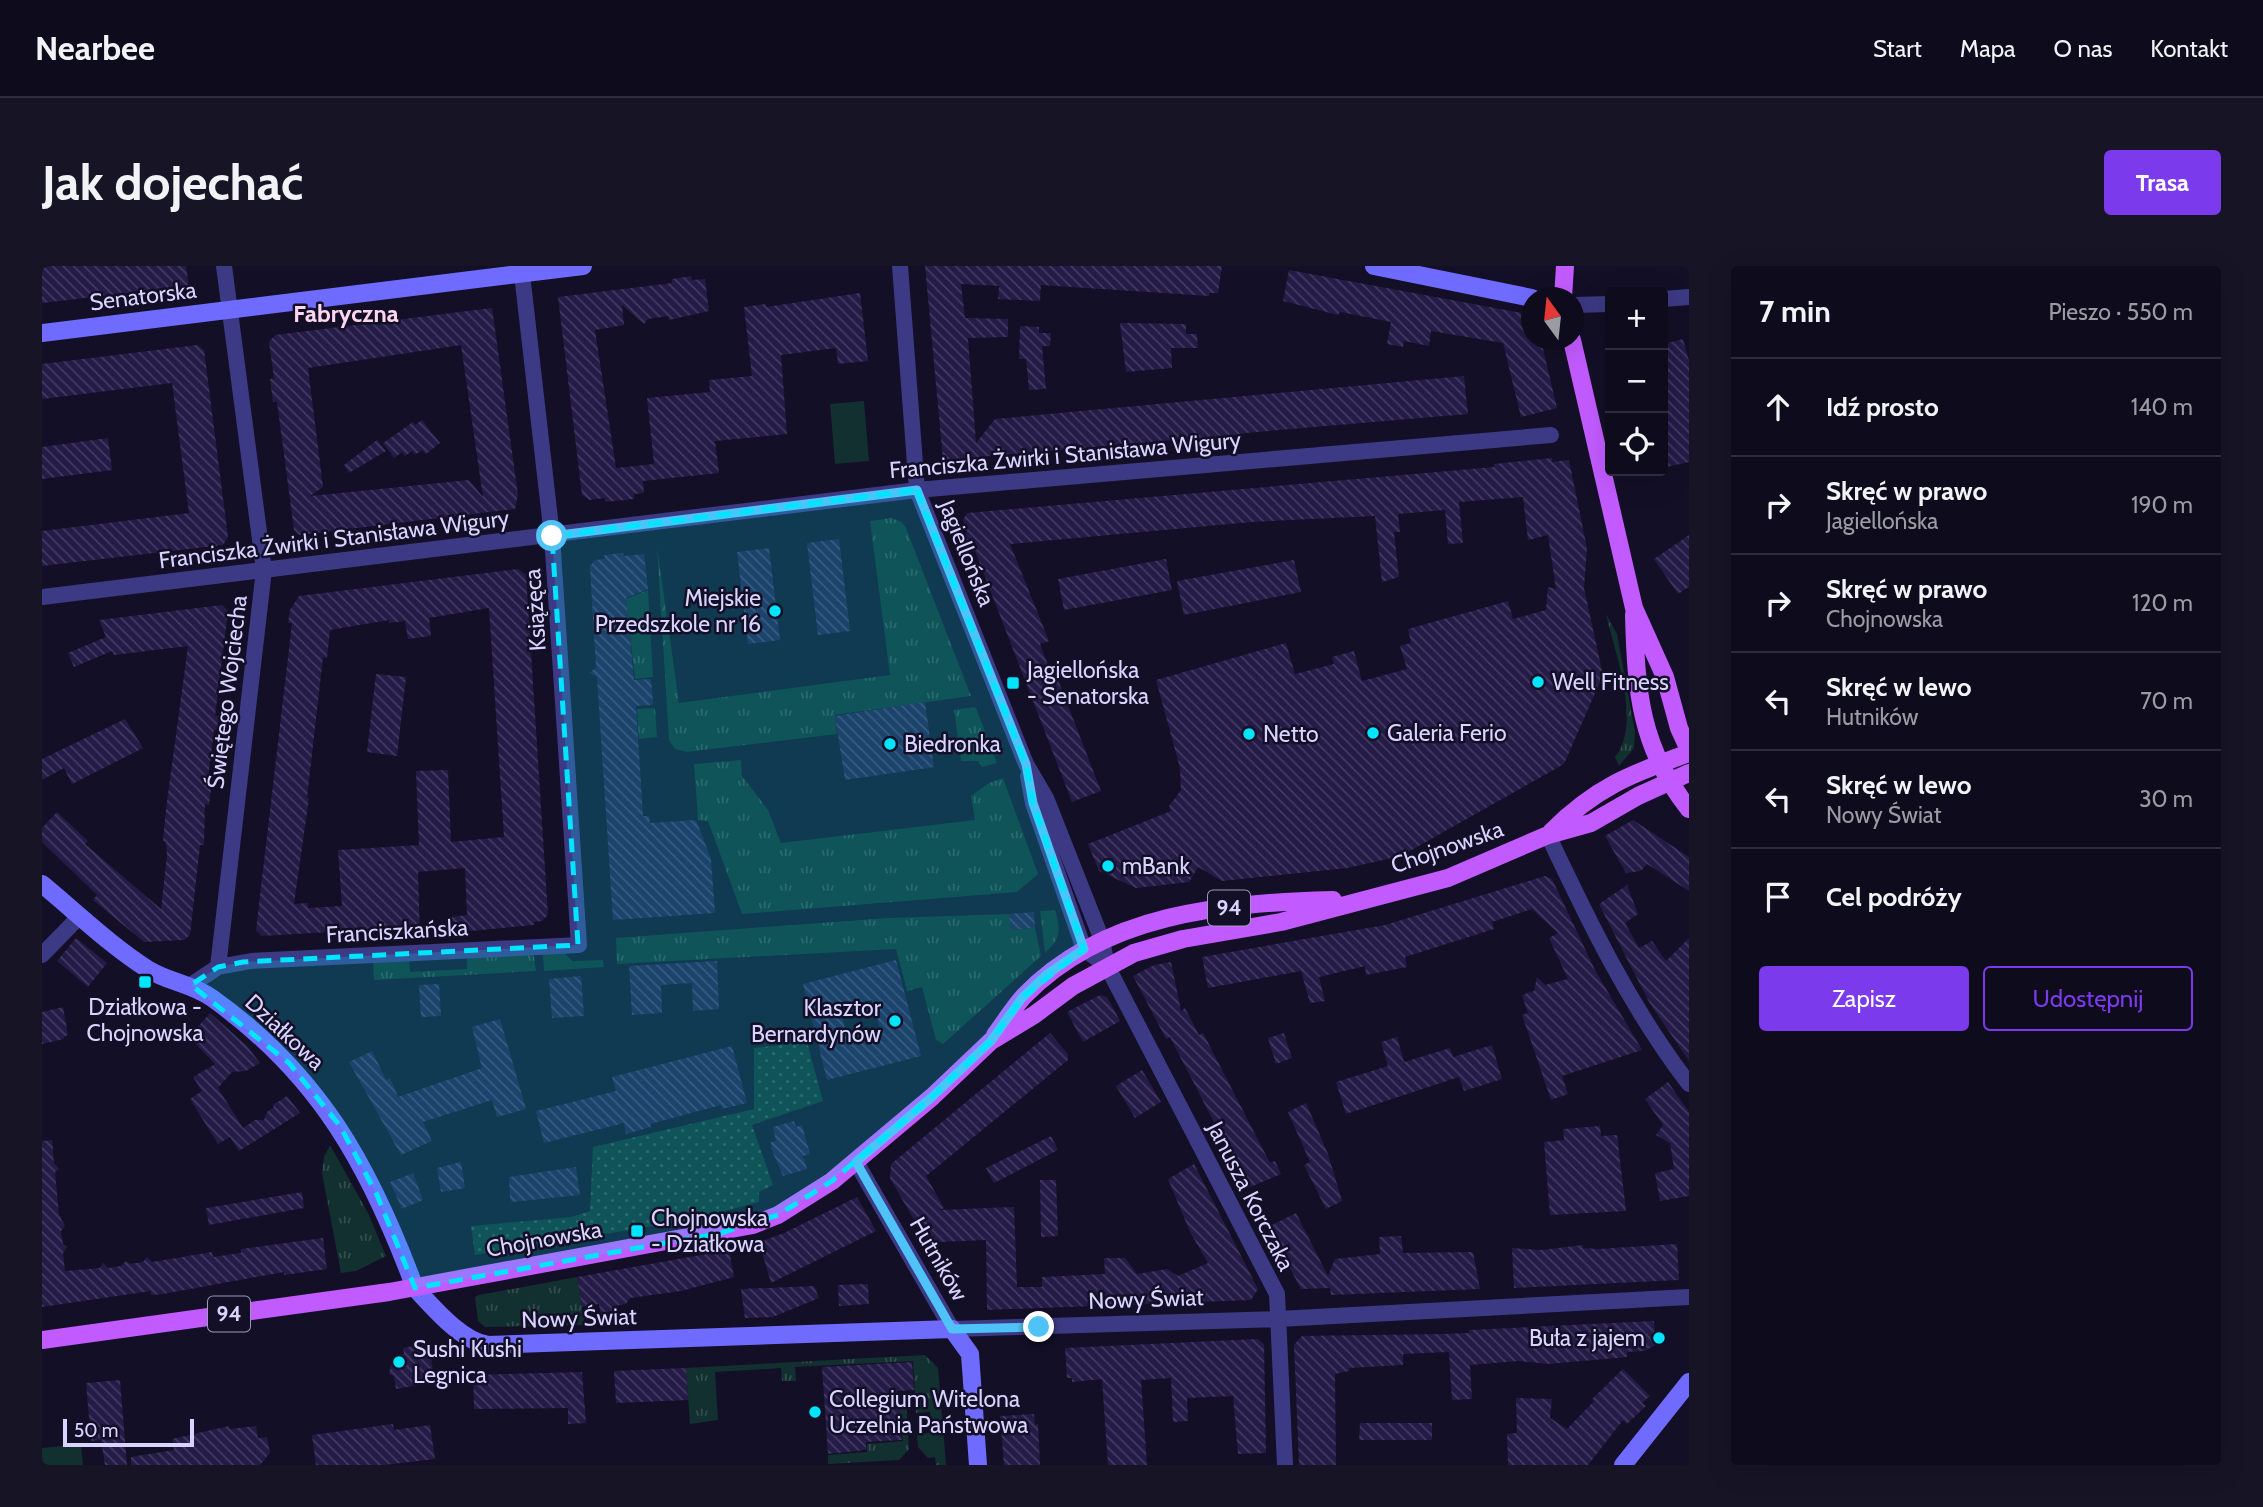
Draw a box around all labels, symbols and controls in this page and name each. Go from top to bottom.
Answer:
text: Nearbee [35,28,155,68]
text: Start [1873,34,1922,63]
text: Mapa [1960,34,2016,63]
text: O nas [2054,34,2112,63]
text: Kontakt [2150,34,2228,63]
button: Trasa [2104,150,2221,215]
text: Jak dojechać [42,153,303,212]
street label: Senatorska [88,276,198,316]
north arrow [1521,287,1584,350]
map controls [1605,287,1668,476]
button: + [1605,287,1668,350]
text: 7 min [1759,293,1831,330]
text: Pieszo · 550 m [2048,298,2193,326]
district label: Fabryczna [293,299,399,328]
button: − [1605,350,1668,413]
icon: ahead [1759,388,1797,426]
text: Idź prosto [1826,391,1939,423]
text: 140 m [2131,393,2193,421]
button: locate [1605,413,1668,476]
street label: Franciszka Żwirki i Stanisława Wigury [888,426,1242,484]
text: Skręć w prawo [1826,475,1987,507]
icon: right [1759,486,1797,524]
text: 190 m [2131,491,2193,519]
street label: Jagiellońska [933,495,1001,610]
street label: Franciszka Żwirki i Stanisława Wigury [157,504,511,574]
text: Jagiellońska [1826,507,1938,535]
route start [536,520,567,551]
street label: Książęca [518,568,552,652]
text: Skręć w prawo [1826,573,1987,605]
place label: Miejskie Przedszkole nr 16 [595,584,761,638]
icon: right [1759,584,1797,622]
text: 120 m [2132,589,2193,617]
street label: Świętego Wojciecha [201,594,253,790]
marker: Miejskie Przedszkole nr 16 [767,603,783,619]
text: Chojnowska [1826,605,1943,633]
place label: Jagiellońska - Senatorska [1026,656,1149,710]
place label: Well Fitness [1552,668,1669,696]
text: Skręć w lewo [1826,671,1972,703]
marker: Well Fitness [1530,674,1546,690]
marker: Jagiellońska - Senatorska [1005,675,1021,691]
icon: left [1759,682,1797,720]
text: 70 m [2140,687,2193,715]
text: Hutników [1826,703,1919,731]
place label: Galeria Ferio [1387,719,1507,747]
place label: Netto [1263,720,1319,748]
marker: Galeria Ferio [1365,725,1381,741]
marker: Netto [1241,726,1257,742]
place label: Biedronka [904,730,1001,758]
marker: Biedronka [882,736,898,752]
text: Skręć w lewo [1826,769,1972,801]
icon: left [1759,780,1797,818]
text: 30 m [2139,785,2193,813]
text: Nowy Świat [1826,801,1941,829]
street label: Chojnowska [1387,815,1507,879]
place label: mBank [1122,852,1190,880]
marker: mBank [1100,858,1116,874]
icon: arrive [1759,878,1797,916]
text: Cel podróży [1826,881,1962,913]
road number: 94 [1208,890,1250,926]
street label: Franciszkańska [325,913,469,949]
button: Zapisz [1759,966,1969,1031]
button: Udostępnij [1983,966,2193,1031]
marker: Działkowa - Chojnowska [137,974,153,990]
street label: Działkowa [239,988,331,1076]
place label: Działkowa - Chojnowska [87,993,203,1047]
place label: Klasztor Bernardynów [751,994,882,1048]
marker: Klasztor Bernardynów [887,1013,903,1029]
street label: Janusza Korczaka [1201,1116,1301,1275]
place label: Chojnowska - Działkowa [651,1204,768,1258]
street label: Hutników [904,1212,974,1306]
street label: Chojnowska [484,1215,604,1263]
marker: Chojnowska - Działkowa [629,1223,645,1239]
street label: Nowy Świat [1088,1283,1204,1315]
road number: 94 [208,1296,250,1332]
street label: Nowy Świat [521,1302,637,1334]
route end [1023,1311,1054,1342]
place label: Buła z jajem [1529,1324,1645,1352]
marker: Buła z jajem [1651,1330,1667,1346]
place label: Sushi Kushi Legnica [413,1335,522,1389]
marker: Sushi Kushi Legnica [391,1354,407,1370]
place label: Collegium Witelona Uczelnia Państwowa [829,1385,1028,1439]
marker: Collegium Witelona Uczelnia Państwowa [807,1404,823,1420]
scale bar [63,1416,194,1448]
text: 50 m [74,1419,118,1442]

